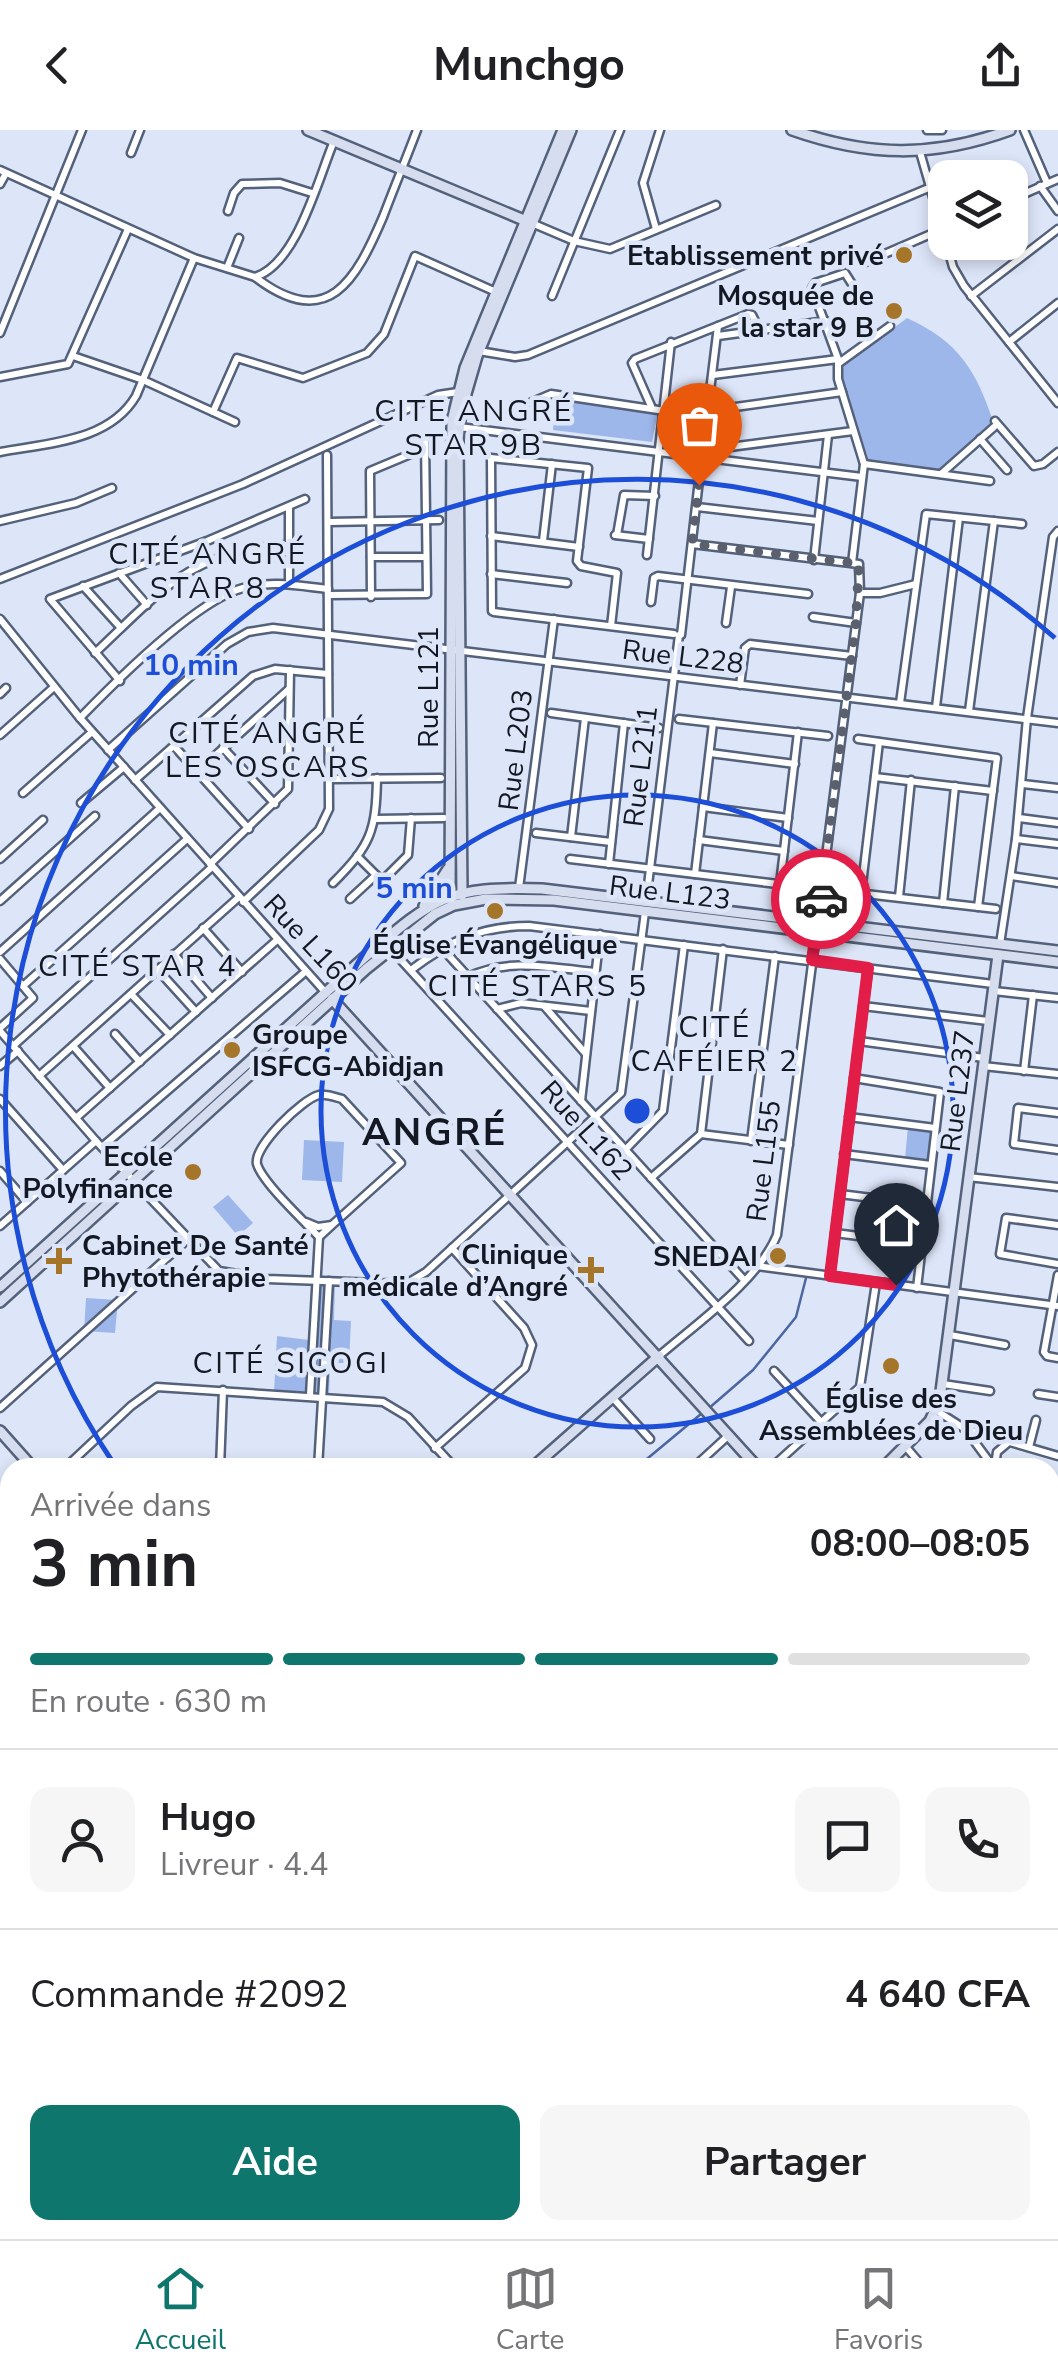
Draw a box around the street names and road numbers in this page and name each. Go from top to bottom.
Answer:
street label: Rue L121 [410,626,448,748]
street label: Rue L228 [620,631,746,683]
street label: Rue L203 [490,687,542,813]
street label: Rue L211 [615,703,667,829]
street label: Rue L123 [607,867,733,919]
street label: Rue L160 [255,886,366,1001]
street label: Rue L237 [932,1028,984,1154]
street label: Rue L162 [531,1073,641,1189]
street label: Rue L155 [738,1098,790,1224]

